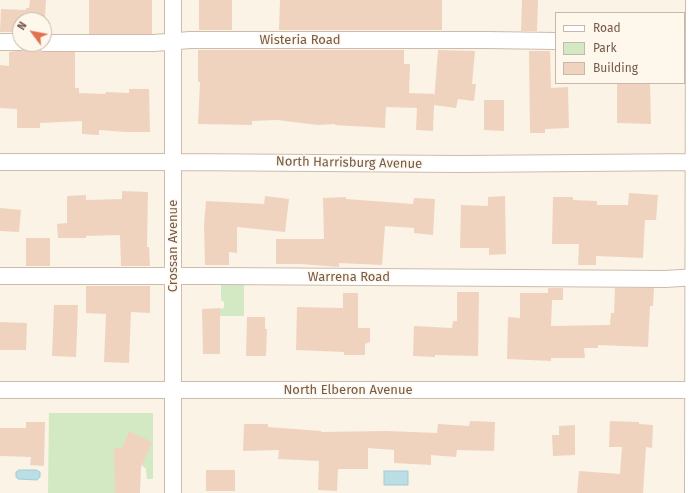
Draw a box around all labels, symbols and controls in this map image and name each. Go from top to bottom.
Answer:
north arrow [12,12,52,52]
legend [555,12,685,84]
text: N [15,19,30,32]
text: Road [593,21,621,35]
street label: Wisteria Road [259,32,341,48]
text: Park [593,41,617,55]
text: Building [593,61,638,75]
street label: North Harrisburg Avenue [276,154,422,172]
street label: Crossan Avenue [165,200,181,292]
street label: Warrena Road [308,269,390,285]
street label: North Elberon Avenue [283,382,413,398]

